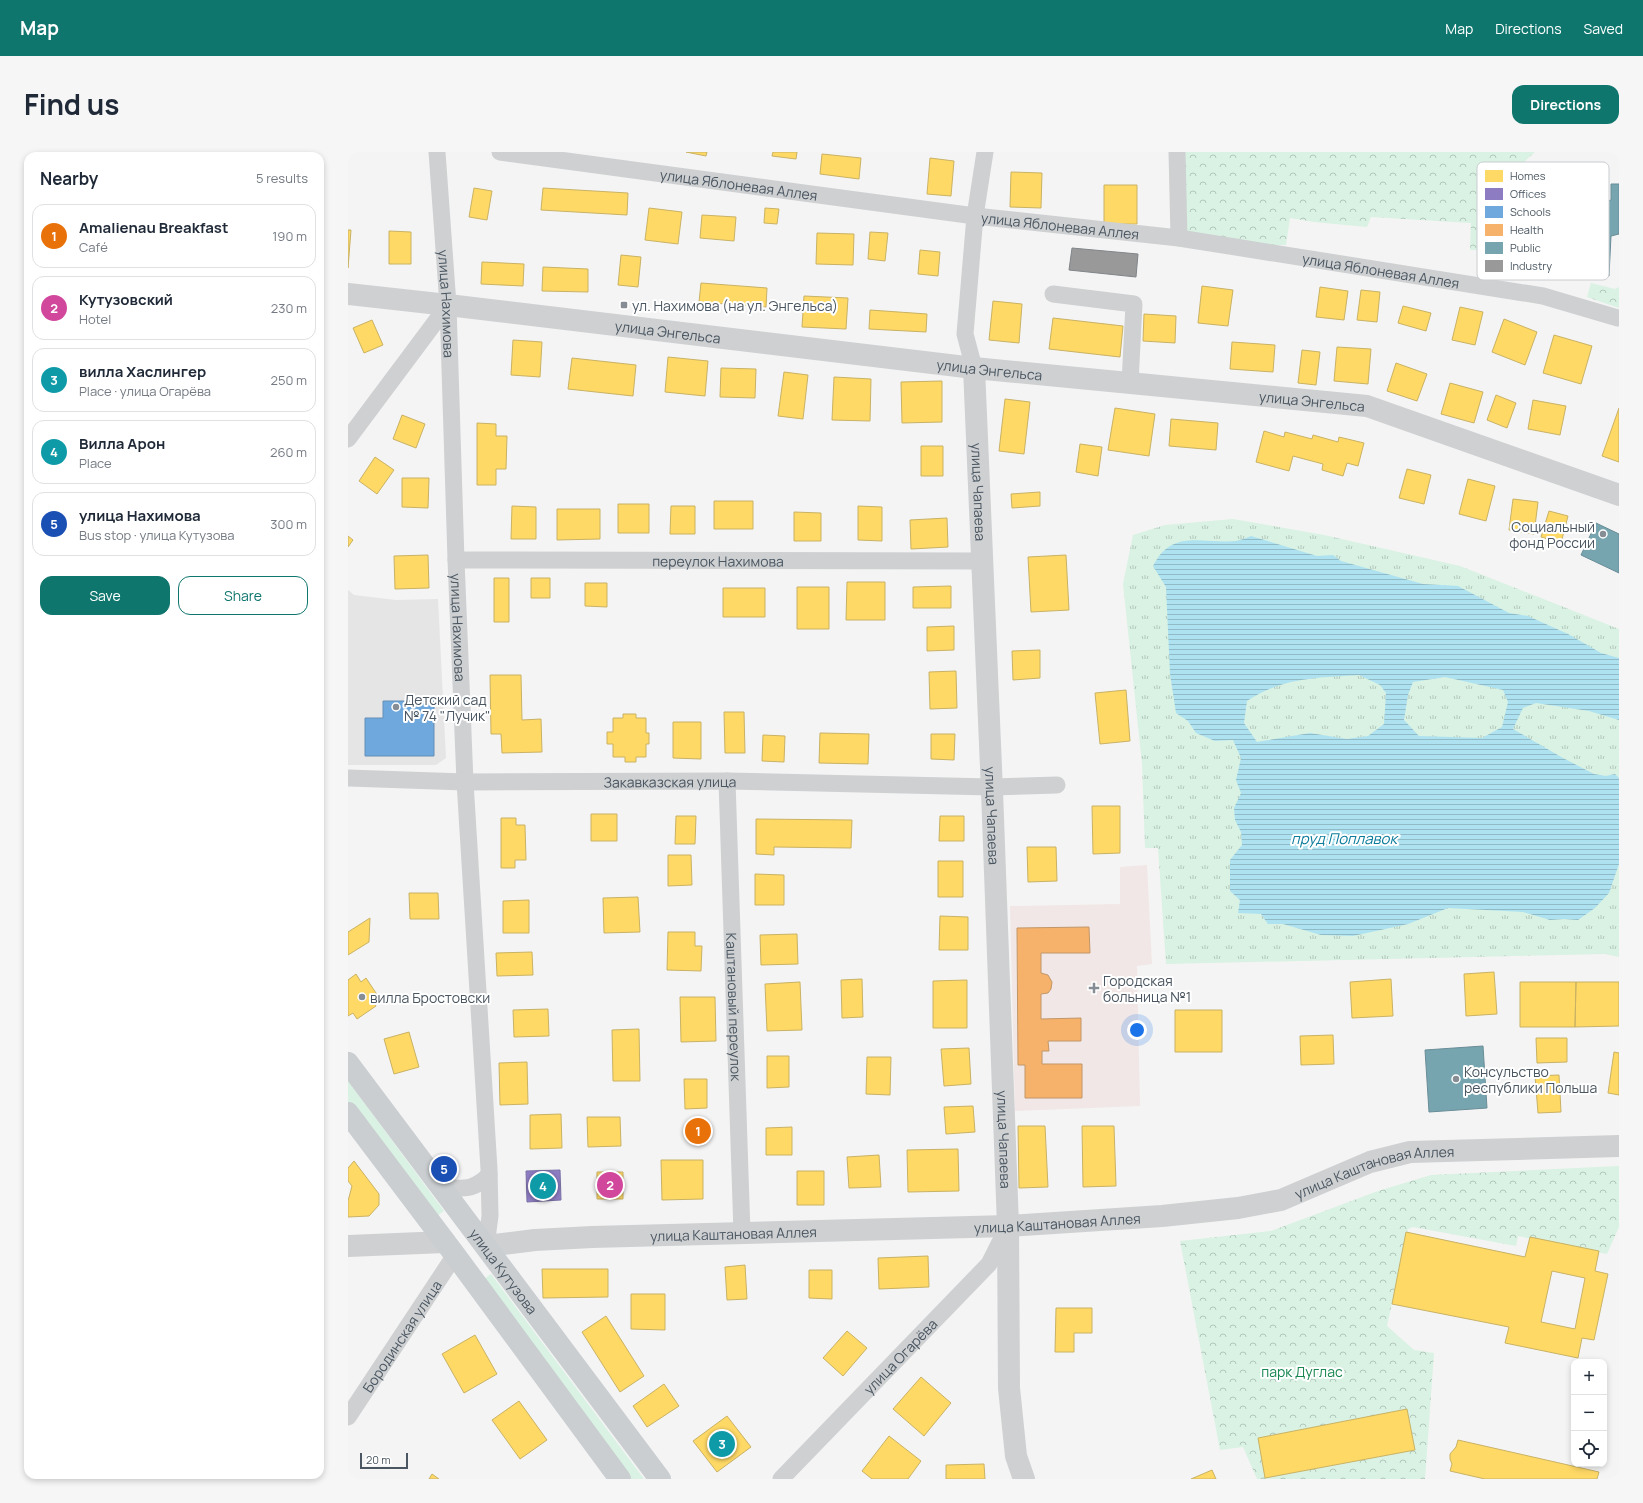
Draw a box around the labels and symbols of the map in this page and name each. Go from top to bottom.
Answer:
legend [1477,162,1609,280]
street label: улица Яблоневая Аллея [659,164,819,204]
text: Homes [1510,168,1546,183]
text: Offices [1510,186,1546,201]
text: Schools [1510,204,1551,219]
street label: улица Яблоневая Аллея [980,207,1140,243]
text: Health [1510,222,1543,237]
text: Public [1510,240,1541,255]
street label: улица Яблоневая Аллея [1301,248,1461,292]
street label: улица Нахимова [435,249,459,358]
text: Industry [1510,258,1552,273]
place label: ул. Нахимова (на ул. Энгельса) [632,296,838,315]
marker: ул. Нахимова (на ул. Энгельса) [619,300,629,310]
street label: улица Энгельса [614,316,722,347]
street label: улица Энгельса [936,354,1043,384]
street label: улица Энгельса [1258,386,1366,415]
street label: улица Чапаева [968,442,991,541]
place label: Социальный фонд России [1509,517,1595,552]
marker: Социальный фонд России [1598,529,1608,539]
street label: переулок Нахимова [652,551,784,570]
street label: улица Нахимова [447,573,470,682]
place label: Детский сад № 74 "Лучик" [404,690,491,725]
marker: Детский сад № 74 "Лучик" [391,702,401,712]
street label: улица Чапаева [981,766,1004,865]
street label: Закавказская улица [603,771,737,791]
water label: пруд Поплавок [1291,828,1399,849]
street label: Каштановый переулок [723,932,746,1082]
place label: Городская больница №1 [1103,971,1191,1006]
marker: Городская больница №1 [1088,982,1100,994]
place label: вилла Бростовски [370,988,490,1007]
marker: вилла Бростовски [357,992,367,1002]
your location [1127,1020,1147,1040]
place label: Консульство республики Польша [1464,1062,1597,1097]
marker: Консульство республики Польша [1451,1074,1461,1084]
street label: улица Чапаева [994,1090,1016,1189]
pin: 1 [685,1116,711,1146]
street label: улица Каштановая Аллея [1292,1141,1455,1203]
pin: 5 [431,1154,457,1184]
pin: 2 [597,1170,623,1200]
pin: 4 [530,1171,556,1201]
street label: улица Каштановая Аллея [974,1208,1141,1236]
street label: улица Каштановая Аллея [650,1222,817,1245]
street label: улица Кутузова [466,1224,542,1318]
street label: Бородинская улица [358,1276,445,1396]
street label: улица Огарёва [859,1314,941,1398]
park label: парк Дуглас [1261,1362,1343,1381]
pin: 3 [709,1429,735,1459]
scale bar [360,1451,408,1470]

